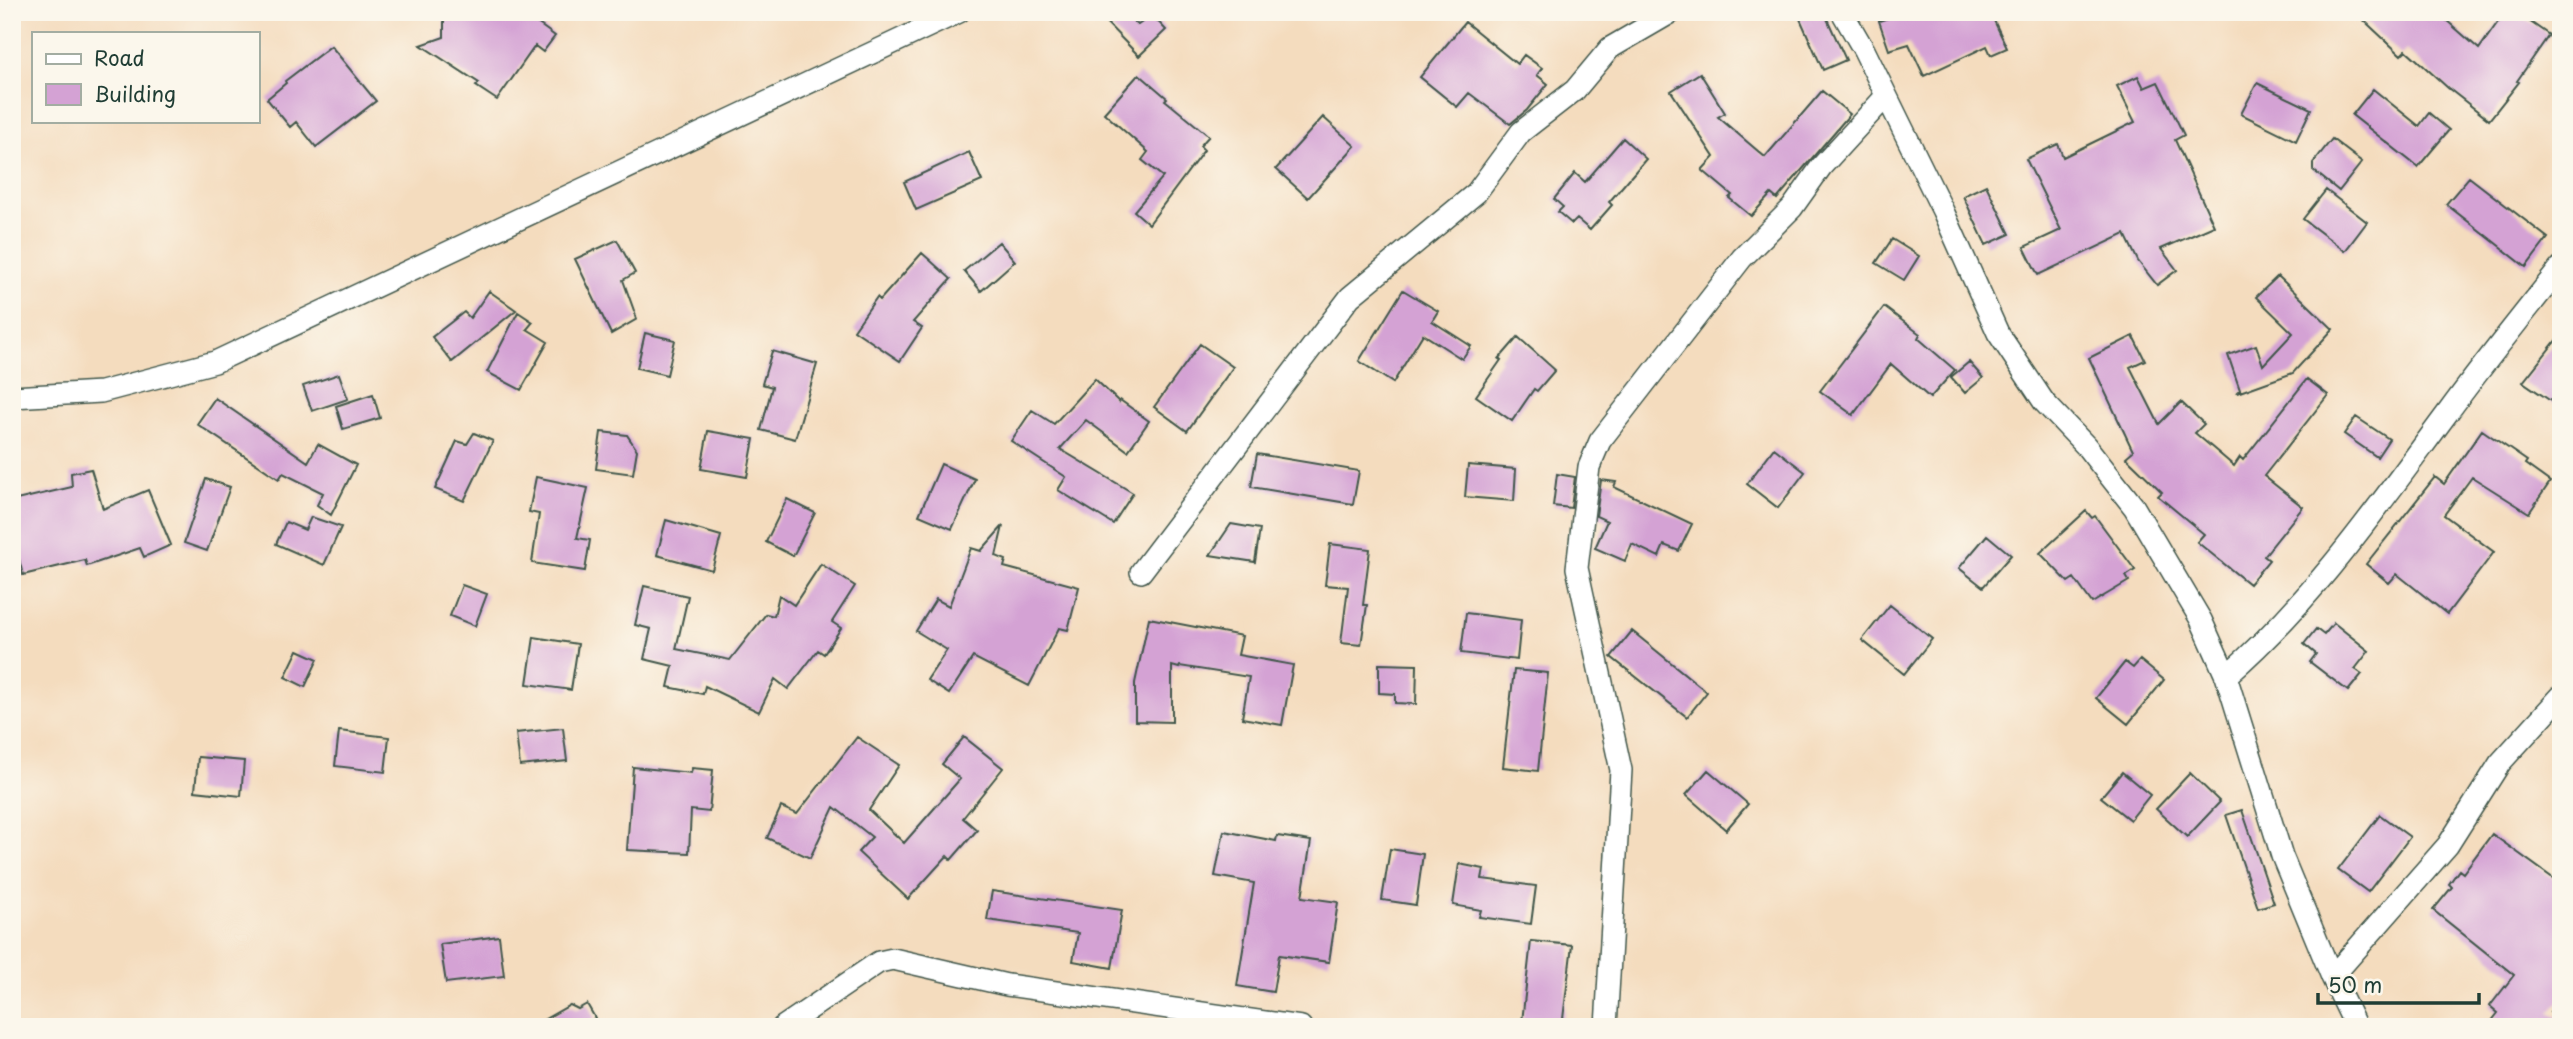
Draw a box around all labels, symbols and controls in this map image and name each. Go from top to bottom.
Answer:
legend [32,32,259,122]
text: Road [94,41,145,73]
text: Building [94,77,176,109]
scale bar [2318,962,2478,1006]
text: 50 m [2328,968,2382,1000]

